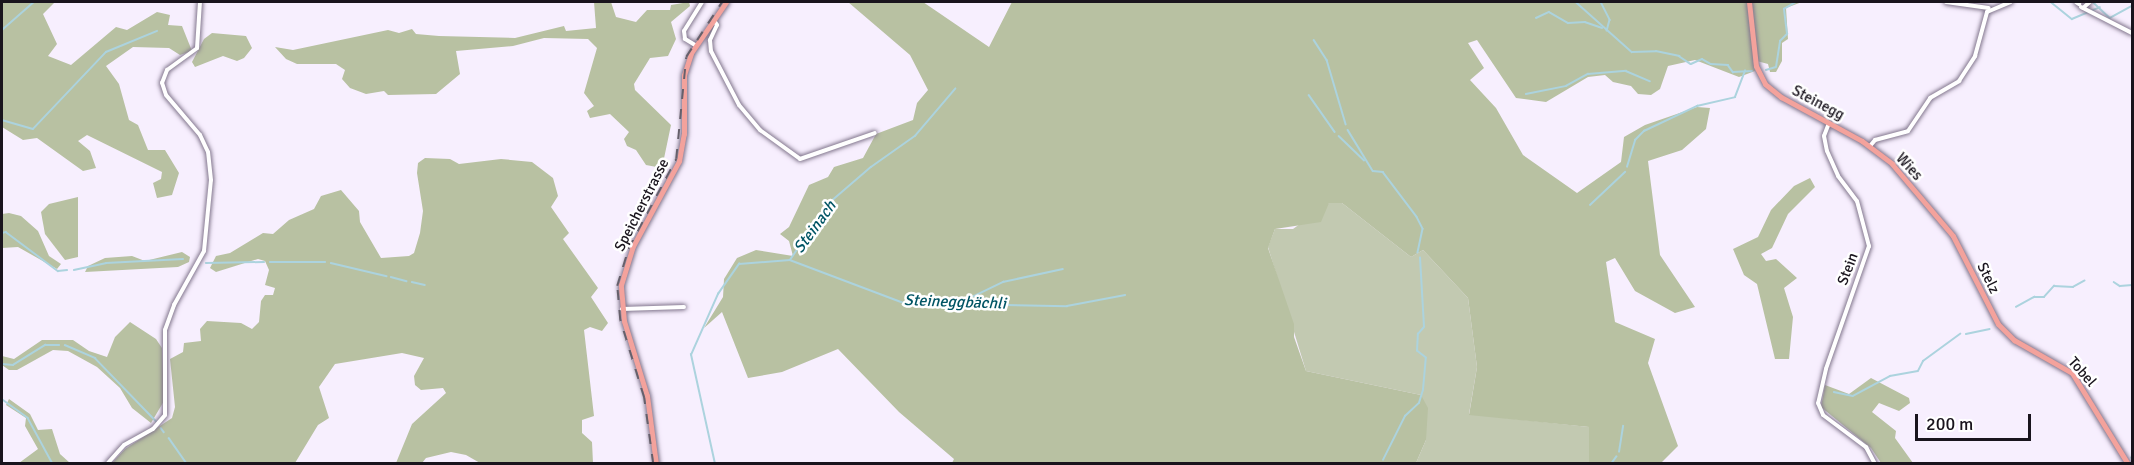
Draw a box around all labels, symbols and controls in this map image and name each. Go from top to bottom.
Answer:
street label: Steinegg [1789,82,1847,124]
street label: Wies [1892,150,1926,184]
street label: Speicherstrasse [611,156,673,254]
water label: Steinach [790,197,840,257]
street label: Stein [1834,250,1862,288]
street label: Stelz [1973,260,2003,296]
water label: Steineggbächli [904,291,1006,313]
street label: Tobel [2064,353,2100,391]
scale bar [1918,402,2034,440]
text: 200 m [1926,413,1973,435]

